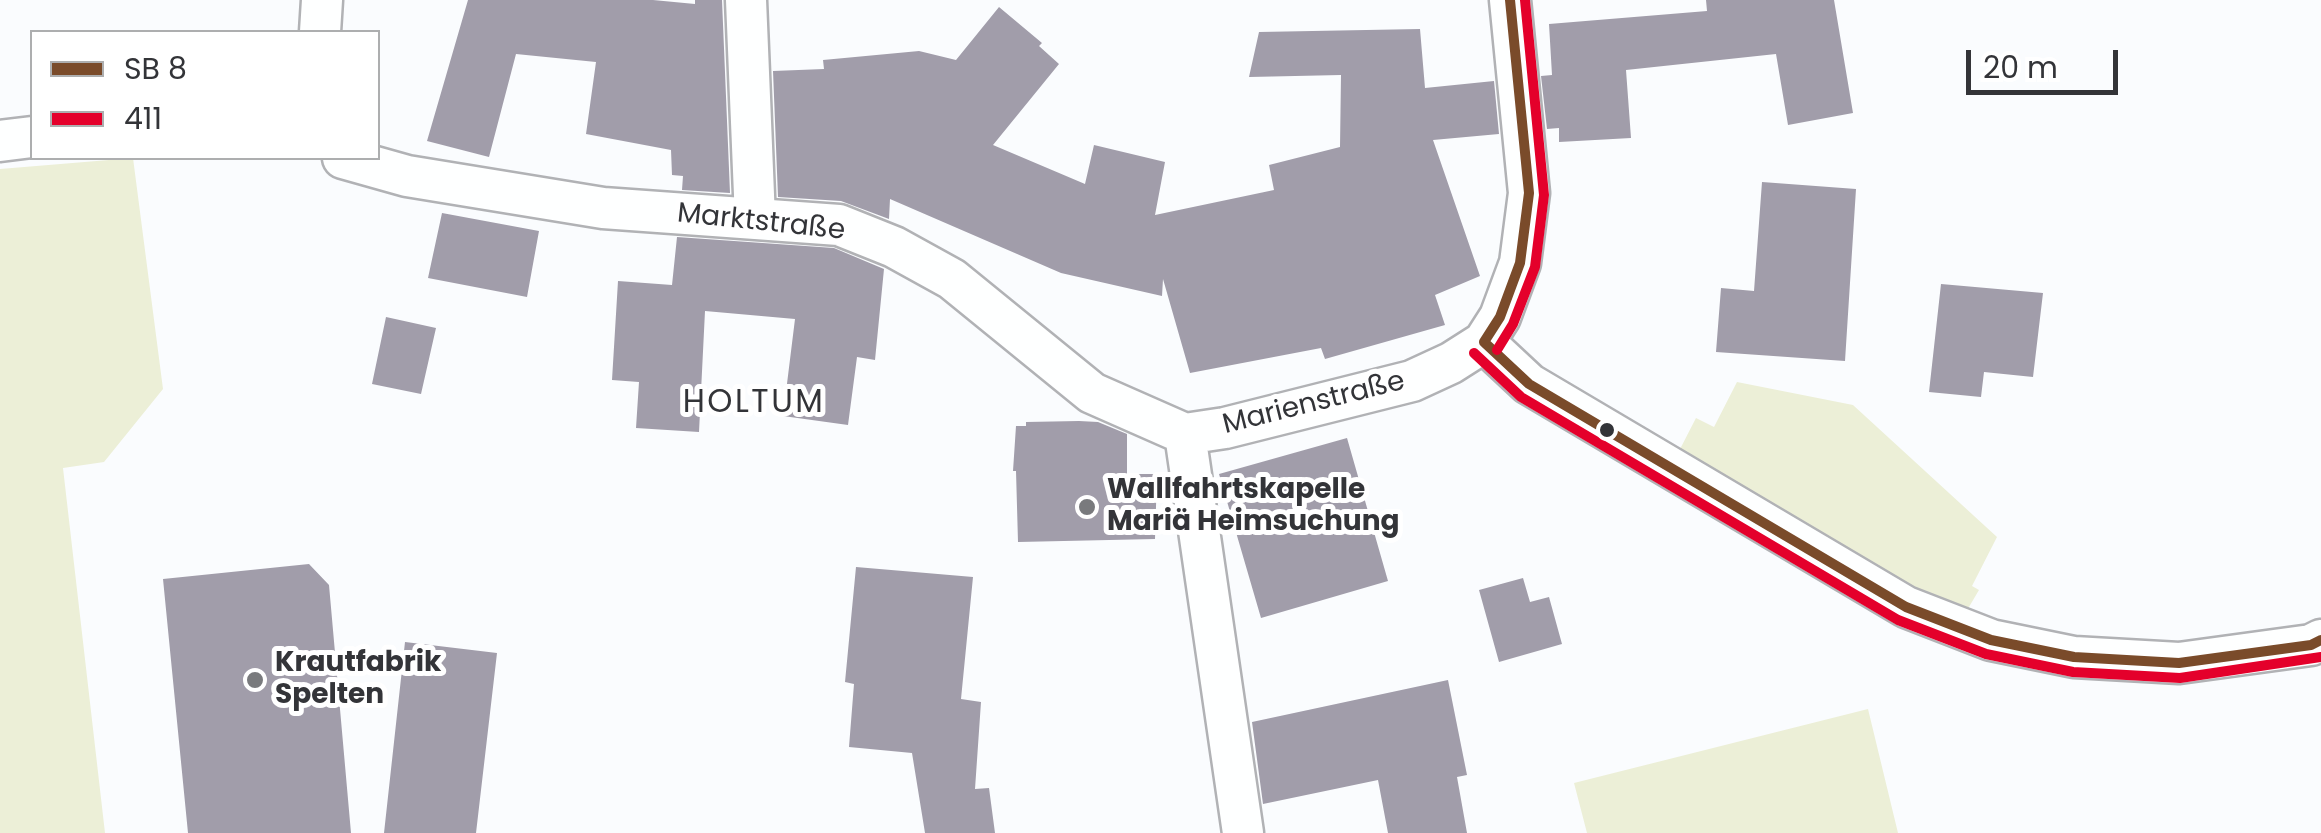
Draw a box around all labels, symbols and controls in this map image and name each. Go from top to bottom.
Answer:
legend [30,30,380,160]
scale bar [1971,30,2124,92]
text: 20 m [1983,46,2058,89]
text: SB 8 [124,47,187,90]
text: 411 [124,97,162,140]
street label: Marktstraße [675,197,847,249]
street label: Marienstraße [1220,365,1408,443]
district label: HOLTUM [683,385,825,423]
unlabelled marker [1597,420,1617,440]
place label: Wallfahrtskapelle Mariä Heimsuchung [1107,474,1400,540]
marker: Wallfahrtskapelle Mariä Heimsuchung [1076,496,1098,518]
place label: Krautfabrik Spelten [275,647,441,713]
marker: Krautfabrik Spelten [244,669,266,691]

